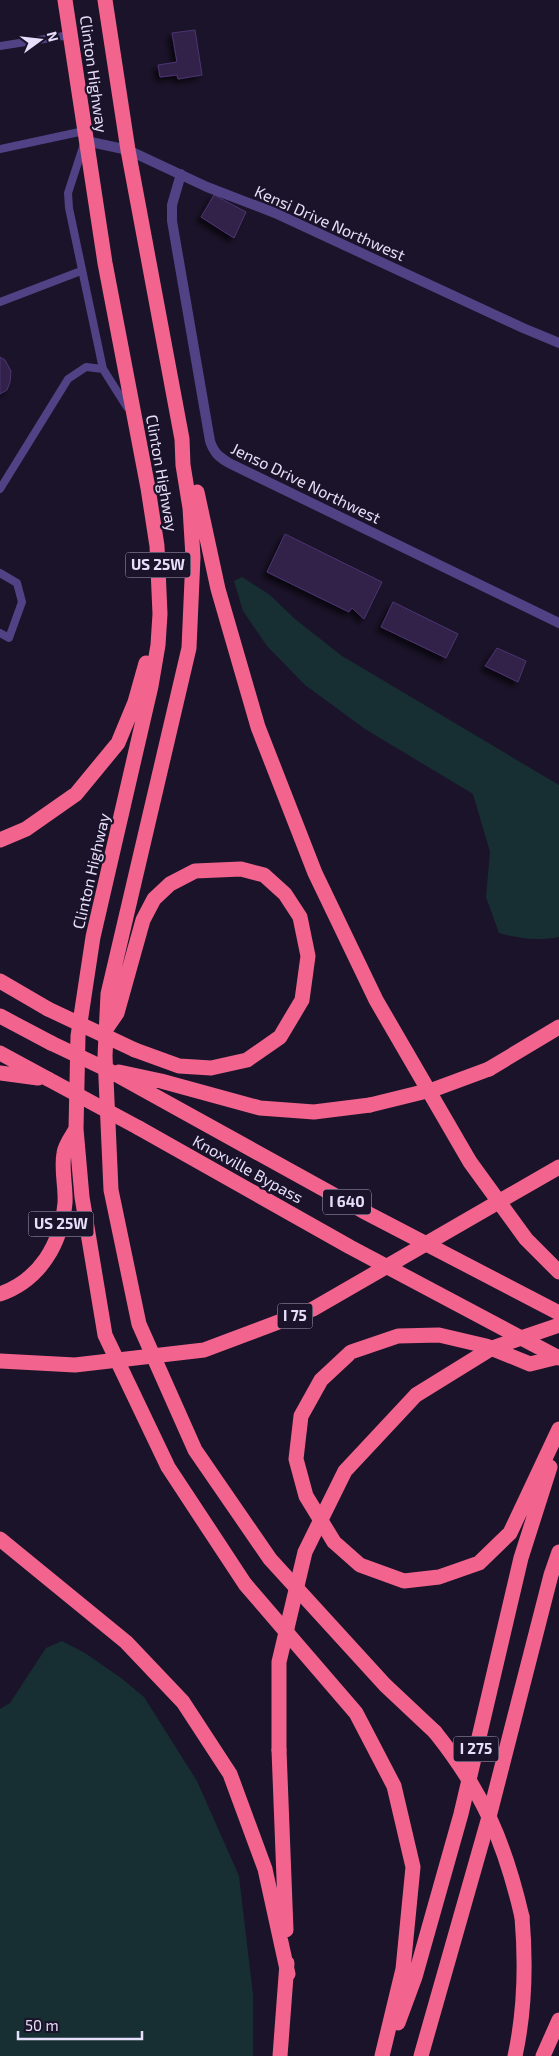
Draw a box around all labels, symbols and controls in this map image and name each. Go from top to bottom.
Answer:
street label: Clinton Highway [77,14,112,134]
north arrow [15,15,65,65]
text: N [44,29,63,44]
street label: Kensi Drive Northwest [252,181,408,264]
street label: Clinton Highway [143,413,182,533]
street label: Jenso Drive Northwest [228,438,384,527]
road number: US 25W [126,552,190,578]
street label: Clinton Highway [68,811,113,931]
street label: Knoxville Bypass [190,1130,307,1207]
road number: I 640 [323,1190,371,1214]
road number: US 25W [28,1212,94,1236]
road number: I 75 [278,1304,312,1328]
road number: I 275 [454,1736,498,1762]
scale bar [18,2008,141,2040]
text: 50 m [25,2016,59,2034]

